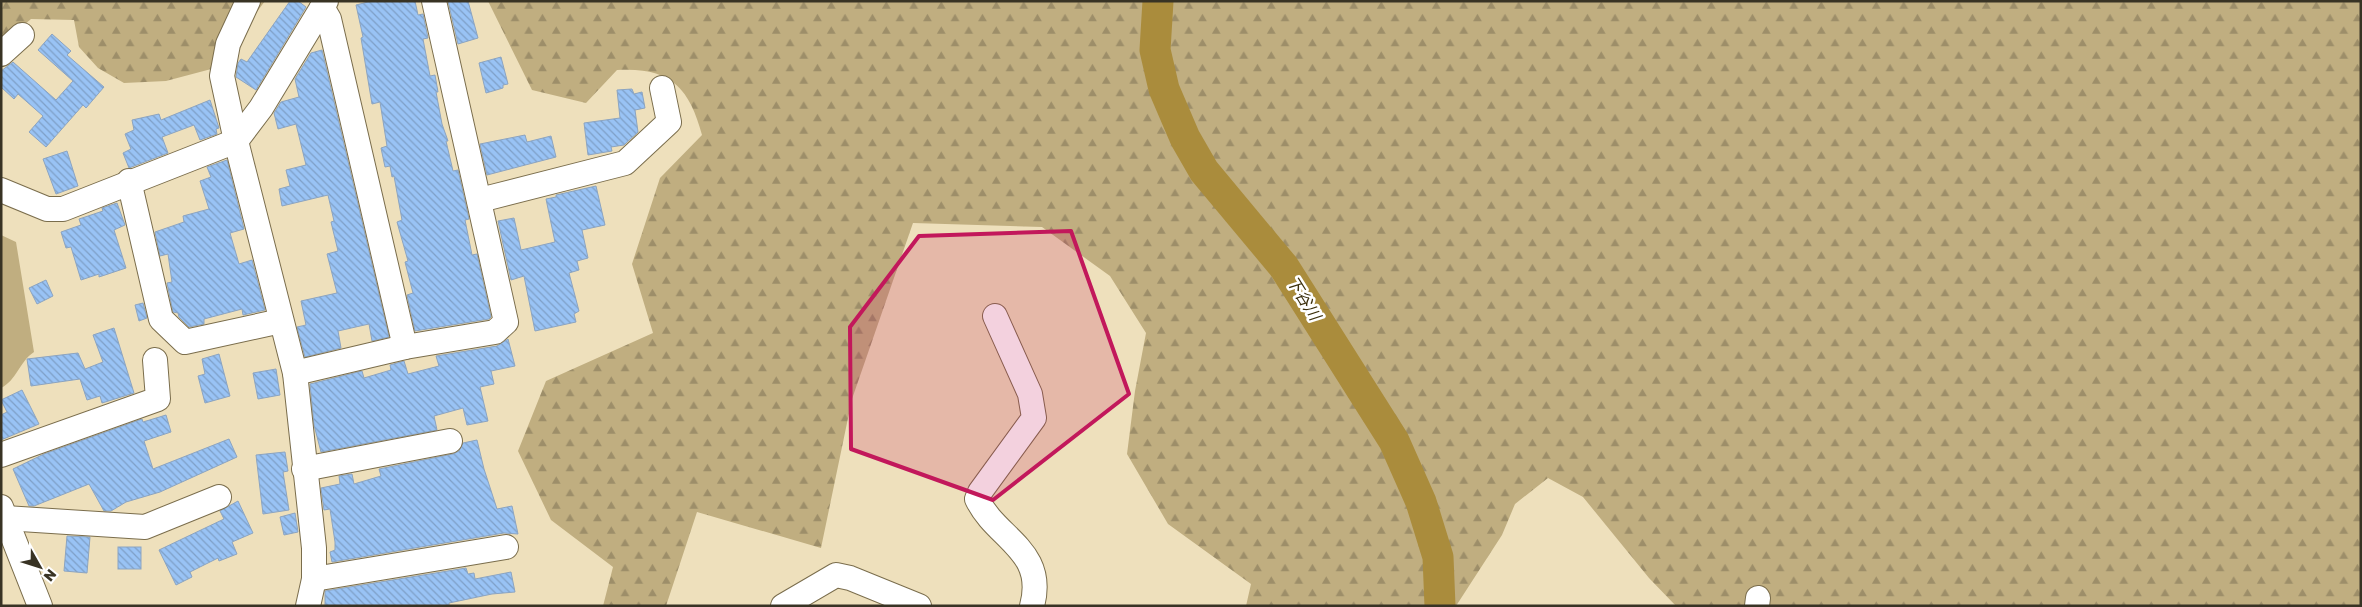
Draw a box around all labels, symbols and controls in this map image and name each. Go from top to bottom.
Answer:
water label: 下谷川 [1283,272,1326,325]
north arrow [15,542,65,592]
text: N [41,566,60,585]

